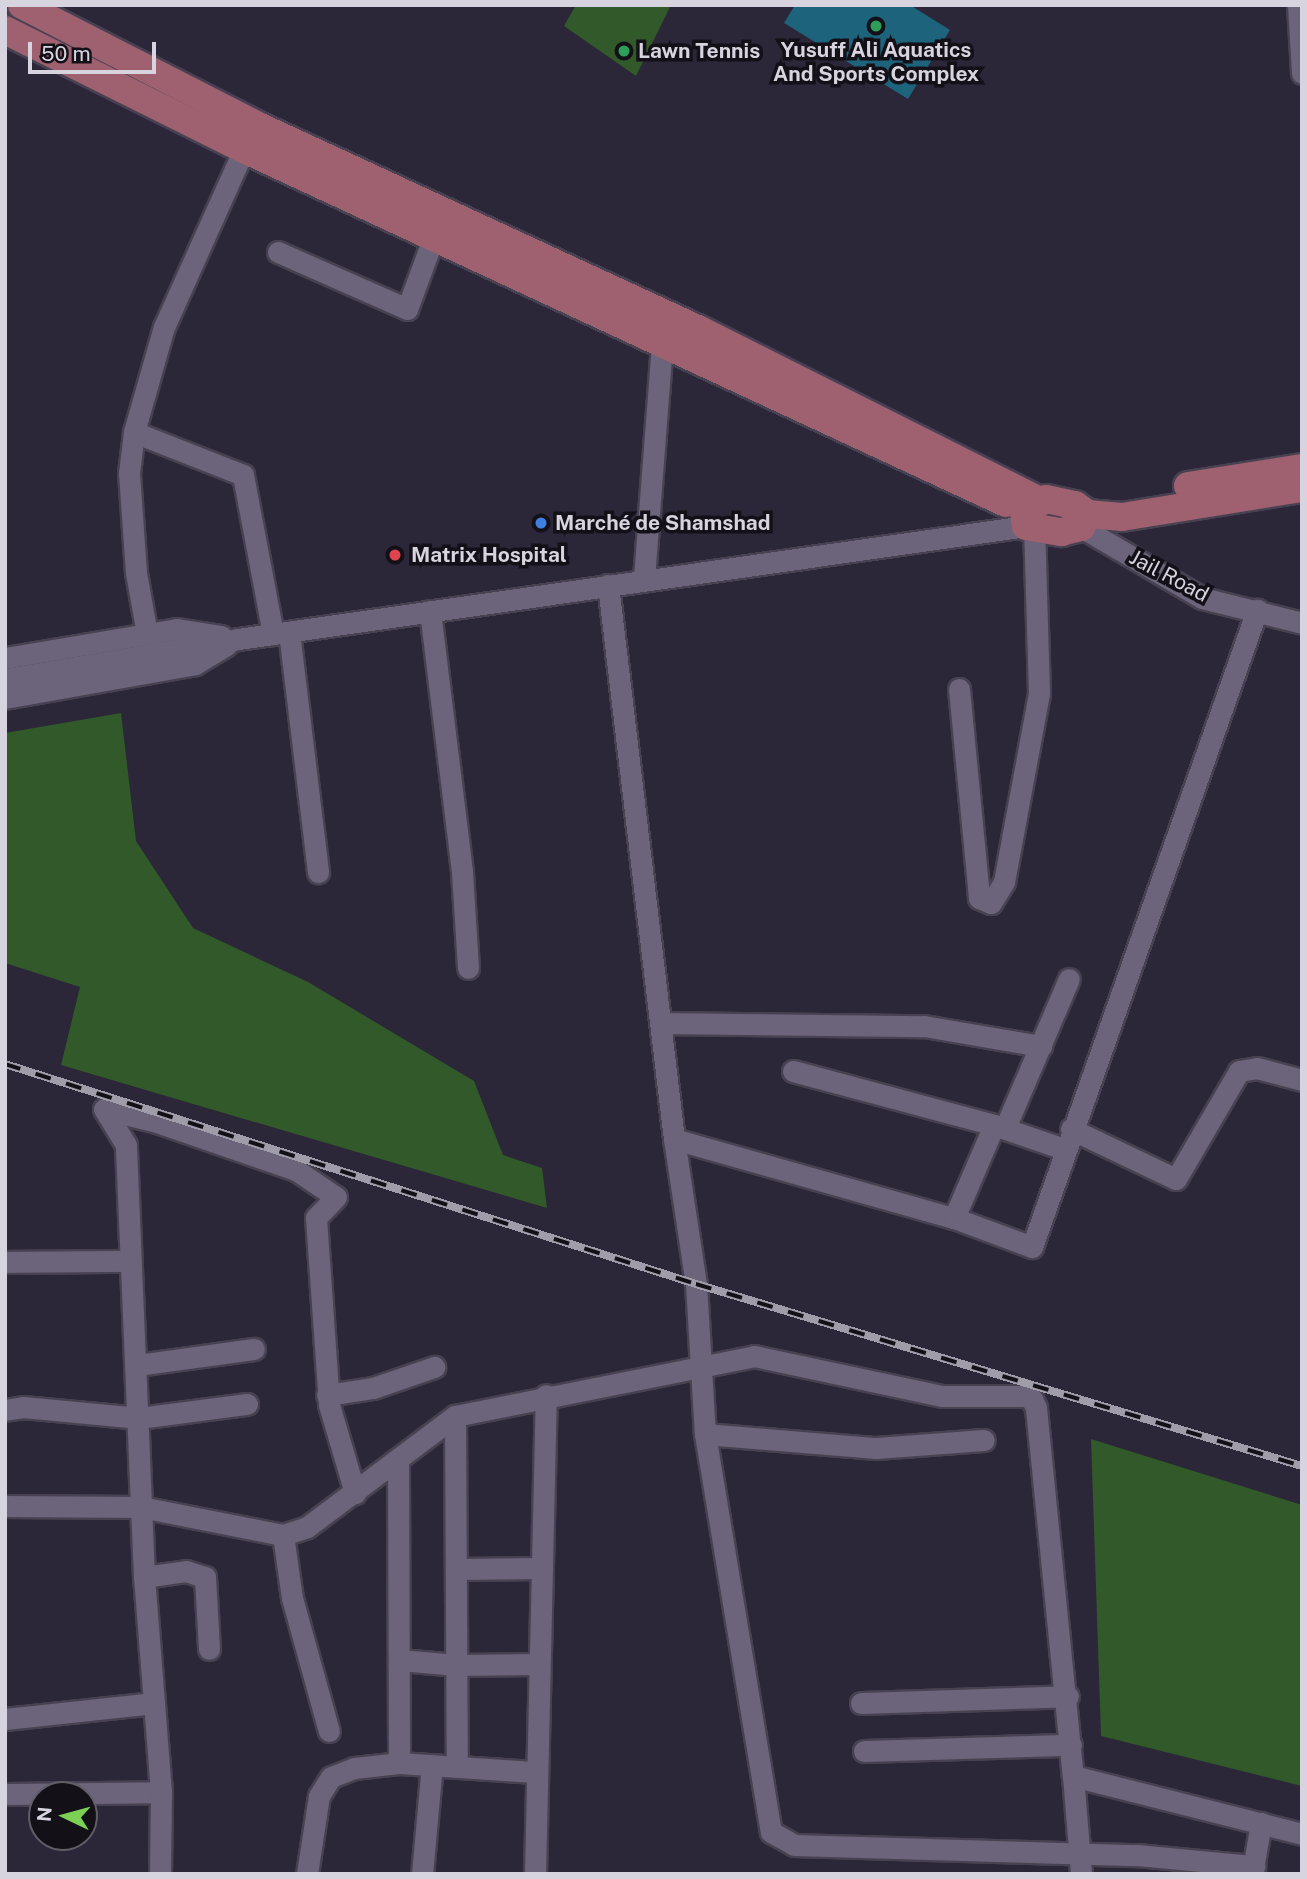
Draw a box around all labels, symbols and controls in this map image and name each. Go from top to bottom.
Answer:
marker: Yusuff Ali Aquatics And Sports Complex [868,18,884,34]
scale bar [32,28,159,72]
place label: Yusuff Ali Aquatics And Sports Complex [773,37,979,87]
place label: Lawn Tennis [638,38,760,64]
text: 50 m [41,41,91,66]
marker: Lawn Tennis [616,43,632,59]
place label: Marché de Shamshad [555,510,771,536]
marker: Marché de Shamshad [533,515,549,531]
place label: Matrix Hospital [411,542,567,568]
marker: Matrix Hospital [385,545,405,565]
street label: Jail Road [1125,545,1213,607]
north arrow [28,1781,98,1851]
text: N [32,1806,56,1823]

